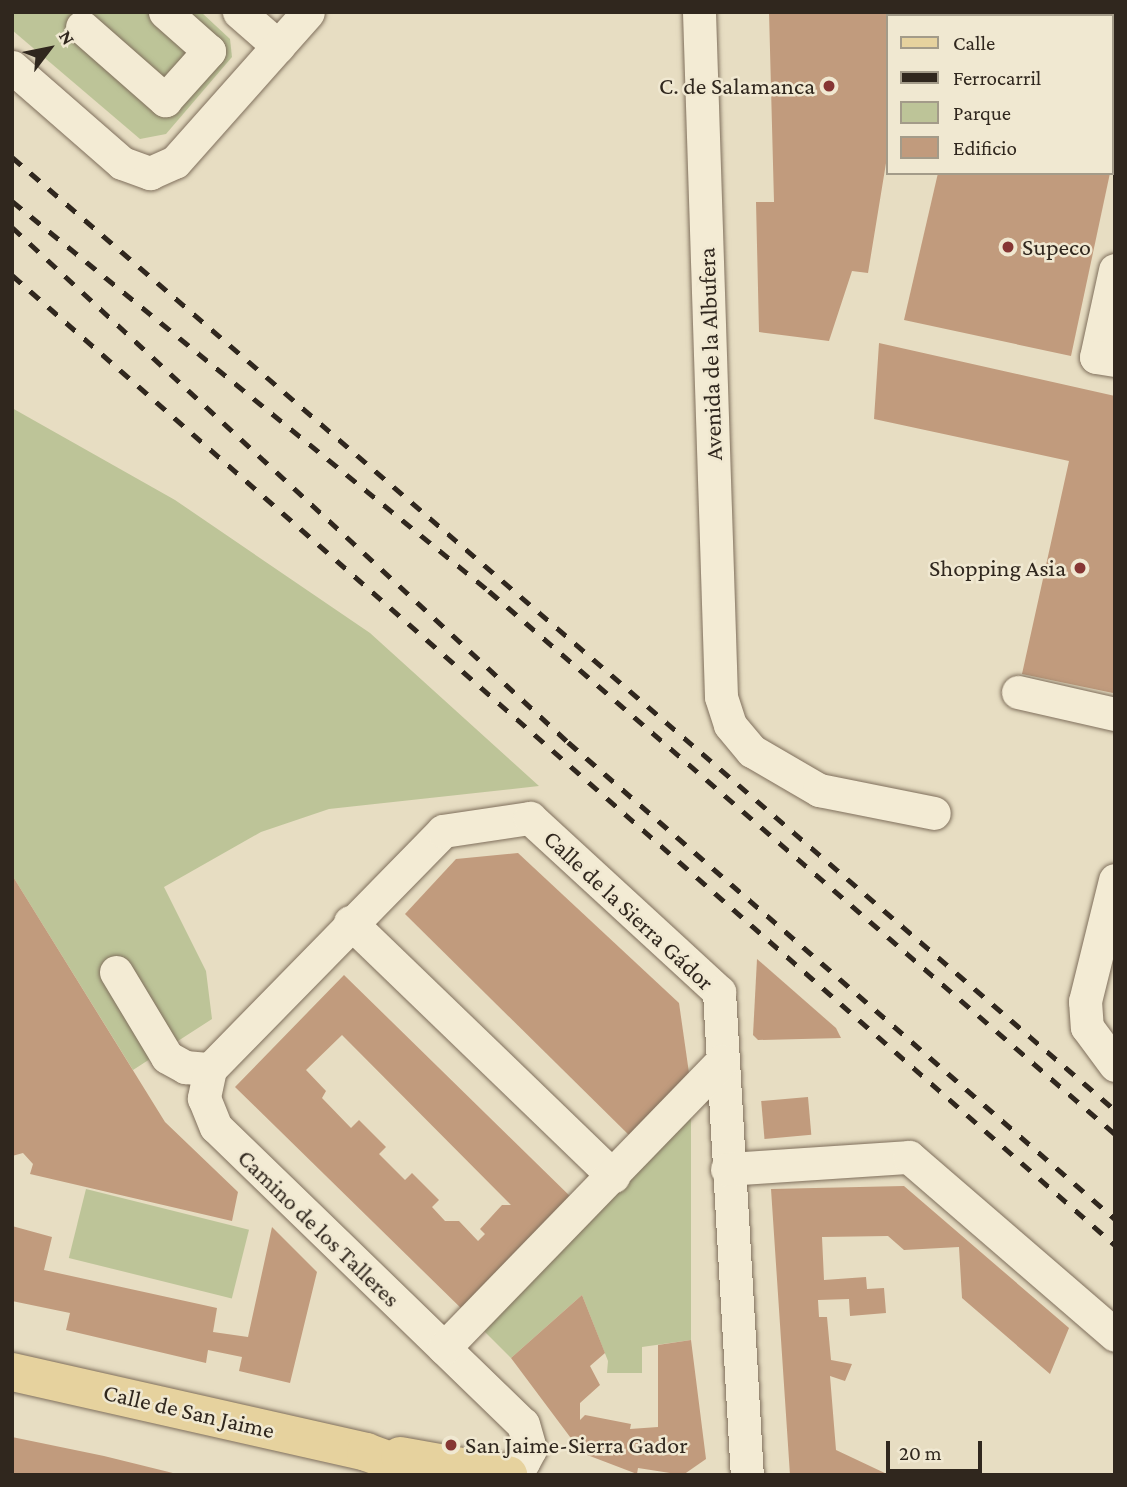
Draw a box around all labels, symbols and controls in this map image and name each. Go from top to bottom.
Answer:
north arrow [14,14,84,84]
legend [886,14,1113,175]
text: N [55,27,80,49]
text: Calle [953,31,995,55]
text: Ferrocarril [953,66,1041,90]
place label: C. de Salamanca [659,72,815,100]
marker: C. de Salamanca [821,78,837,94]
text: Parque [953,101,1011,125]
text: Edificio [953,136,1017,160]
place label: Supeco [1022,233,1091,261]
marker: Supeco [1000,239,1016,255]
street label: Avenida de la Albufera [692,247,728,461]
place label: Shopping Asia [929,554,1066,582]
marker: Shopping Asia [1072,560,1088,576]
street label: Calle de la Sierra Gádor [538,824,720,996]
street label: Camino de los Talleres [232,1143,406,1313]
street label: Calle de San Jaime [101,1377,277,1445]
scale bar [889,1428,985,1472]
place label: San Jaime-Sierra Gador [465,1431,688,1459]
marker: San Jaime-Sierra Gador [443,1437,459,1453]
text: 20 m [899,1441,942,1465]

